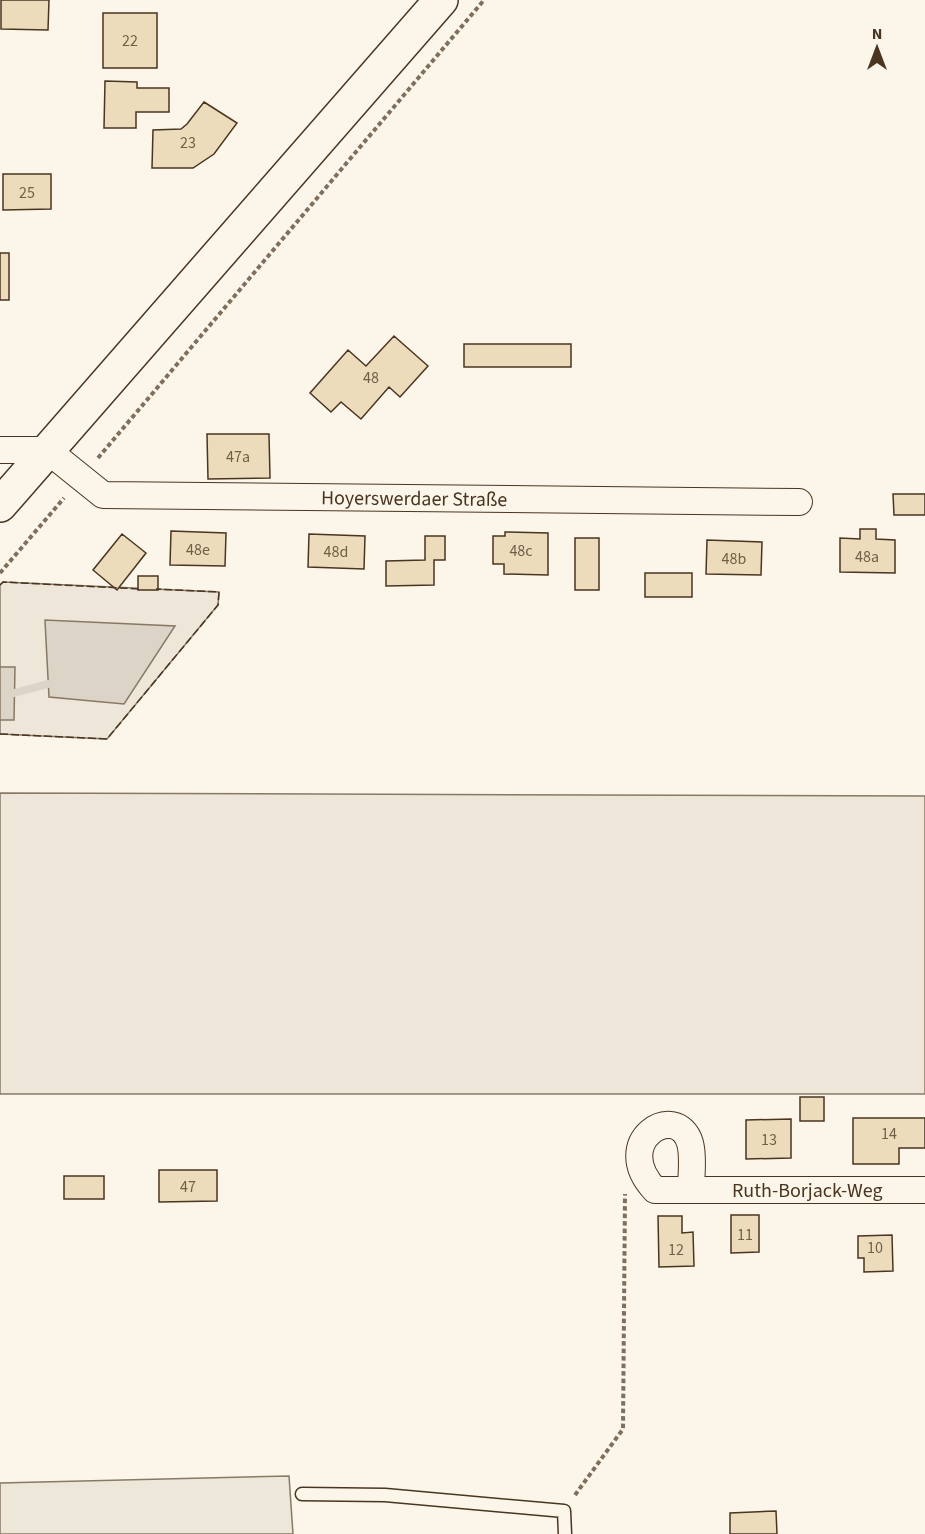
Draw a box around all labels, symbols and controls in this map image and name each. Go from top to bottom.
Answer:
north arrow [847,18,907,78]
text: N [872,23,882,45]
house number: 22 [122,30,138,52]
house number: 23 [180,132,196,154]
house number: 25 [19,182,35,204]
house number: 48 [363,367,379,389]
house number: 47a [226,446,250,468]
street label: Hoyerswerdaer Straße [321,484,508,514]
house number: 48e [186,539,210,561]
house number: 48c [509,540,533,562]
house number: 48d [324,541,348,563]
house number: 48a [855,546,879,568]
house number: 48b [722,548,747,570]
house number: 14 [881,1123,897,1145]
house number: 13 [761,1129,777,1151]
house number: 47 [180,1176,196,1198]
street label: Ruth-Borjack-Weg [732,1177,882,1205]
house number: 11 [737,1224,753,1246]
house number: 10 [867,1237,883,1259]
house number: 12 [668,1239,684,1261]

